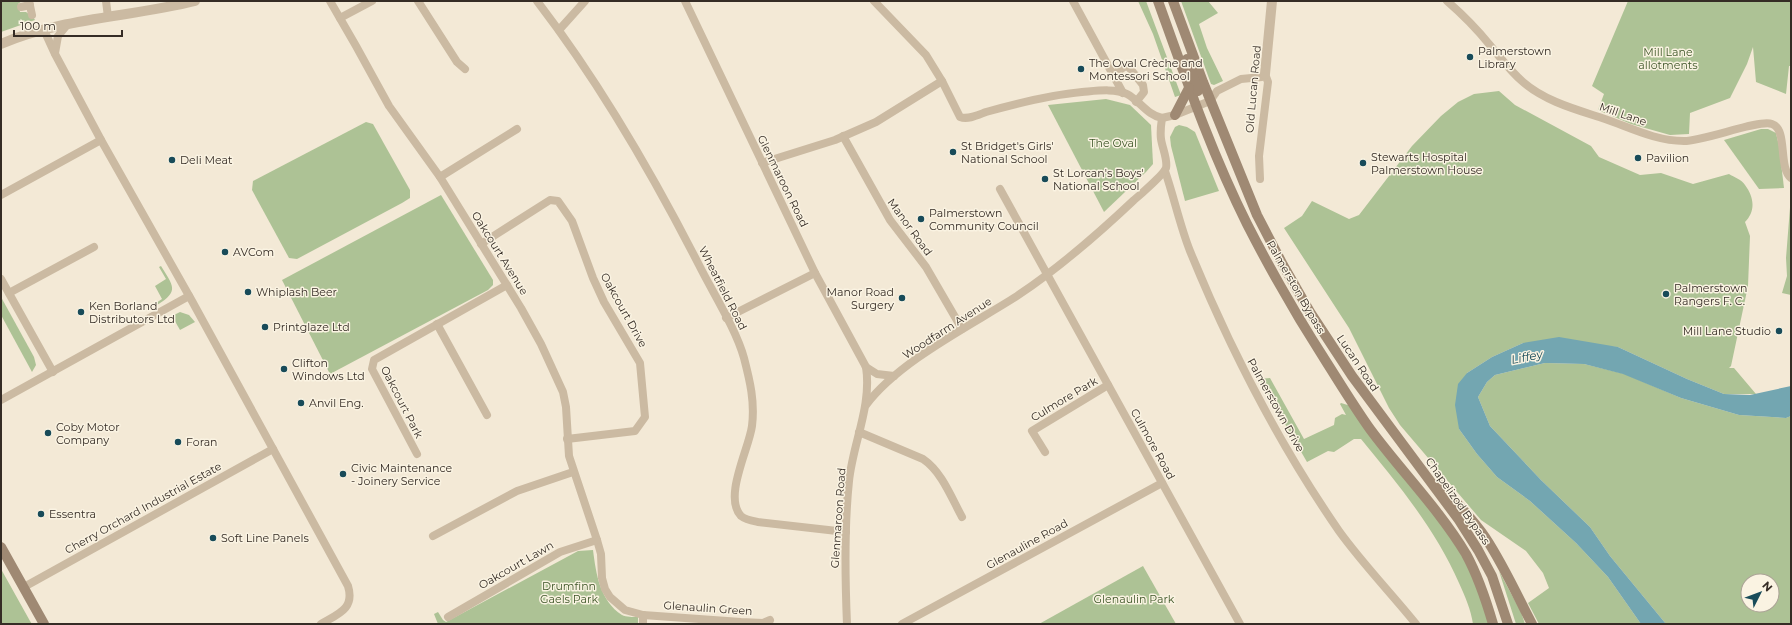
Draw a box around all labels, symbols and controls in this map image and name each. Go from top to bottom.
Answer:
scale bar [14,12,122,38]
text: 100 m [20,18,56,33]
place label: Palmerstown Library [1478,44,1551,71]
street label: Old Lucan Road [1242,45,1264,133]
park label: Mill Lane allotments [1638,45,1698,72]
marker: Palmerstown Library [1465,52,1475,62]
place label: The Oval Crèche and Montessori School [1089,56,1203,83]
marker: The Oval Crèche and Montessori School [1076,64,1086,74]
street label: Mill Lane [1597,99,1649,129]
street label: Glenmaroon Road [755,133,811,229]
park label: The Oval [1089,136,1137,150]
place label: St Bridget's Girls' National School [961,139,1054,166]
marker: St Bridget's Girls' National School [948,147,958,157]
place label: Stewarts Hospital Palmerstown House [1371,150,1483,177]
place label: Pavilion [1646,151,1689,165]
place label: Deli Meat [180,153,233,167]
marker: Pavilion [1633,153,1643,163]
marker: Deli Meat [167,155,177,165]
marker: Stewarts Hospital Palmerstown House [1358,158,1368,168]
place label: St Lorcan's Boys' National School [1053,166,1144,193]
marker: St Lorcan's Boys' National School [1040,174,1050,184]
street label: Manor Road [885,196,935,258]
place label: Palmerstown Community Council [929,206,1039,233]
street label: Oakcourt Avenue [469,209,532,298]
marker: Palmerstown Community Council [916,214,926,224]
street label: Palmerston Bypass [1264,238,1329,337]
street label: Wheatfield Road [696,244,750,332]
place label: AVCom [233,245,274,259]
marker: AVCom [220,247,230,257]
street label: Oakcourt Drive [598,270,650,350]
place label: Palmerstown Rangers F. C. [1674,281,1747,308]
place label: Whiplash Beer [256,285,337,299]
place label: Manor Road Surgery [827,285,894,312]
marker: Whiplash Beer [243,287,253,297]
marker: Palmerstown Rangers F. C. [1661,289,1671,299]
marker: Manor Road Surgery [897,293,907,303]
street label: Woodfarm Avenue [900,294,994,362]
place label: Ken Borland Distributors Ltd [89,299,175,326]
marker: Ken Borland Distributors Ltd [76,307,86,317]
place label: Printglaze Ltd [273,320,350,334]
marker: Printglaze Ltd [260,322,270,332]
place label: Mill Lane Studio [1683,324,1771,338]
marker: Mill Lane Studio [1774,326,1784,336]
street label: Lucan Road [1334,332,1382,394]
water label: Liffey [1510,346,1546,367]
place label: Clifton Windows Ltd [292,356,365,383]
street label: Palmerstown Drive [1244,356,1308,455]
street label: Oakcourt Park [378,363,426,441]
marker: Clifton Windows Ltd [279,364,289,374]
street label: Culmore Park [1028,373,1100,424]
place label: Anvil Eng. [309,396,364,410]
marker: Anvil Eng. [296,398,306,408]
street label: Culmore Road [1128,406,1178,482]
place label: Coby Motor Company [56,420,120,447]
marker: Coby Motor Company [43,428,53,438]
place label: Foran [186,435,218,449]
marker: Foran [173,437,183,447]
street label: Chapelizod Bypass [1423,455,1494,548]
street label: Cherry Orchard Industrial Estate [62,459,224,557]
place label: Civic Maintenance - Joinery Service [351,461,453,488]
street label: Glenmaroon Road [827,467,849,569]
marker: Civic Maintenance - Joinery Service [338,469,348,479]
place label: Essentra [49,507,96,521]
marker: Essentra [36,509,46,519]
street label: Glenauline Road [984,516,1070,572]
place label: Soft Line Panels [221,531,309,545]
marker: Soft Line Panels [208,533,218,543]
street label: Oakcourt Lawn [476,538,556,592]
north arrow [1740,573,1780,613]
text: N [1759,578,1776,594]
park label: Drumfinn Gaels Park [540,579,598,606]
park label: Glenaulin Park [1094,592,1175,606]
street label: Glenaulin Green [663,598,753,618]

